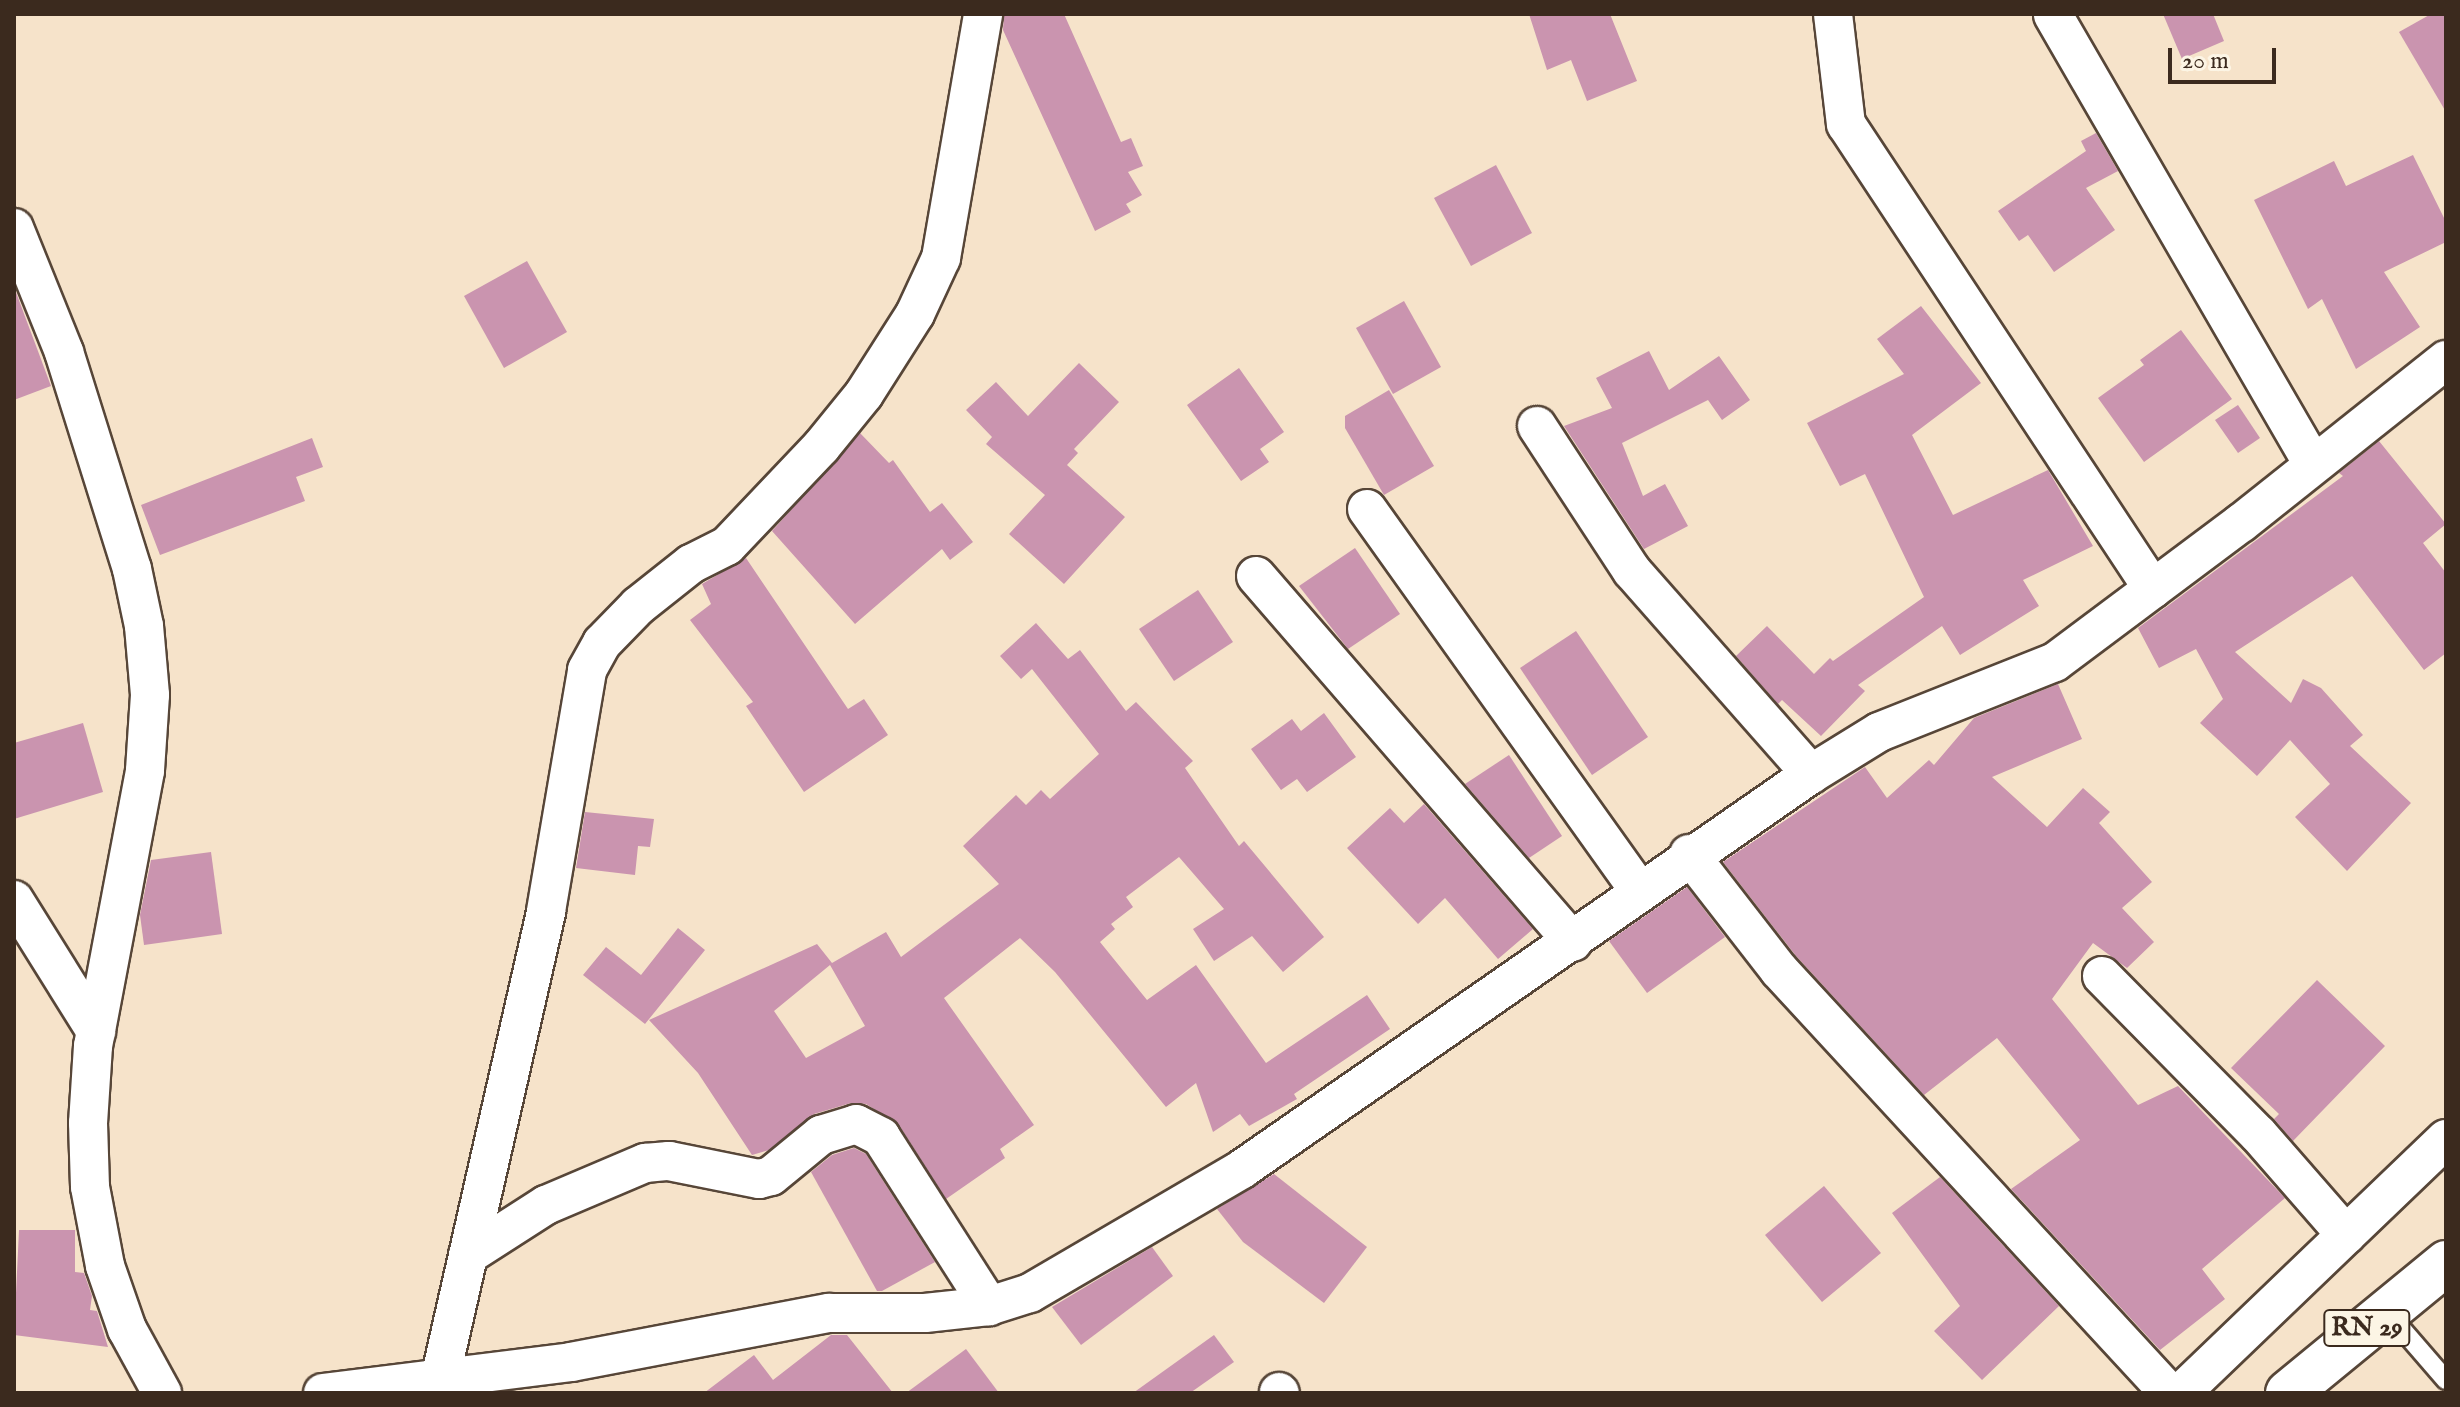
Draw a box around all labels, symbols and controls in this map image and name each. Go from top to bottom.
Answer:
scale bar [2172,32,2280,82]
text: 20 m [2182,46,2229,77]
road number: RN 29 [2323,1306,2411,1350]

